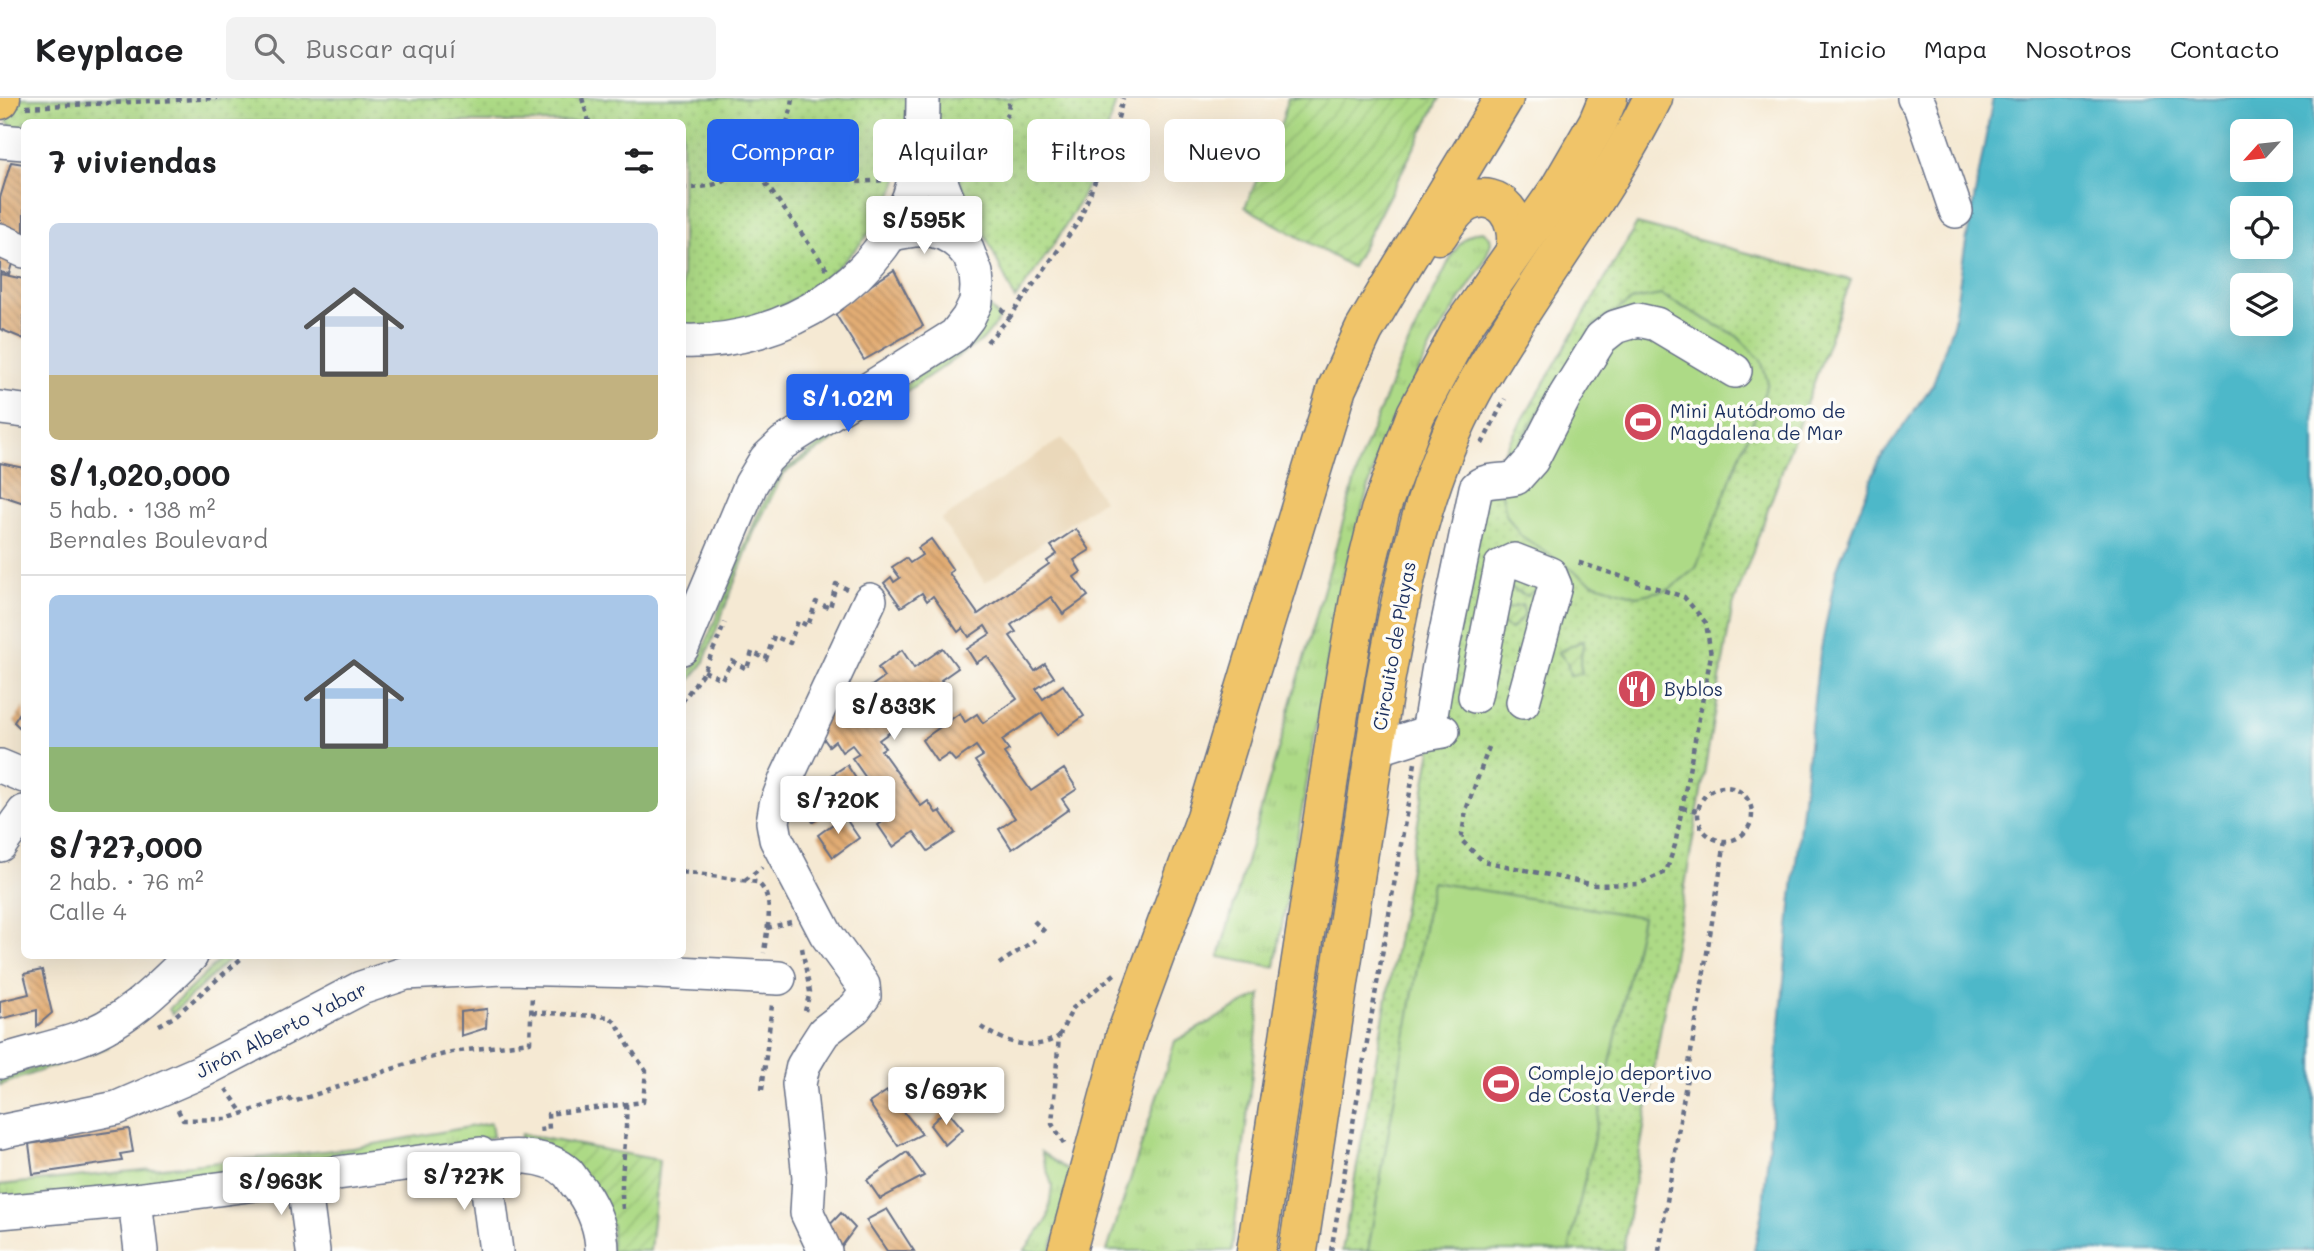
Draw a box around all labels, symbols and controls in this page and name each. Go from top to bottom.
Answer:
search box [226,17,716,80]
text: Keyplace [35,27,184,70]
icon: search [250,29,288,67]
text: Buscar aquí [306,31,457,65]
text: Inicio [1819,33,1886,64]
text: Mapa [1924,33,1988,64]
text: Nosotros [2026,33,2132,64]
text: Contacto [2170,33,2279,64]
chip: Comprar [707,119,859,182]
chip: Alquilar [873,119,1013,182]
chip: Filtros [1027,119,1150,182]
chip: Nuevo [1164,119,1285,182]
north arrow [2230,119,2292,182]
map controls [2230,119,2293,336]
text: 7 viviendas [49,141,217,181]
icon: filters [620,142,658,180]
button: locate [2230,196,2293,259]
pin: S/595K [867,197,981,256]
text: S/595K [882,204,966,234]
icon: home [291,269,417,395]
button: layers [2230,273,2293,336]
pin: S/1.02M [783,374,913,434]
text: S/1.02M [802,382,894,412]
place label: Mini Autódromo de Magdalena de Mar [1670,398,1846,445]
sports icon: Mini Autódromo de Magdalena de Mar [1622,401,1664,443]
text: S/1,020,000 [49,454,230,494]
text: 5 hab. · 138 m² [49,494,215,524]
text: Bernales Boulevard [49,524,268,554]
street label: Circuito de Playas [1366,559,1421,732]
icon: home [291,641,417,767]
restaurant icon: Byblos [1616,668,1658,710]
place label: Byblos [1664,676,1723,701]
pin: S/833K [837,682,951,742]
text: S/833K [852,690,936,720]
pin: S/720K [781,776,895,836]
text: S/720K [796,784,880,814]
text: S/727,000 [49,826,203,866]
text: 2 hab. · 76 m² [49,866,204,896]
text: Calle 4 [49,896,126,926]
street label: Jirón Alberto Yabar [191,976,370,1083]
place label: Complejo deportivo de Costa Verde [1528,1060,1712,1107]
sports icon: Complejo deportivo de Costa Verde [1480,1063,1522,1105]
pin: S/697K [889,1068,1003,1127]
text: S/697K [904,1075,988,1105]
pin: S/727K [407,1152,521,1212]
pin: S/963K [224,1158,338,1217]
text: S/727K [423,1160,505,1190]
text: S/963K [239,1165,323,1195]

